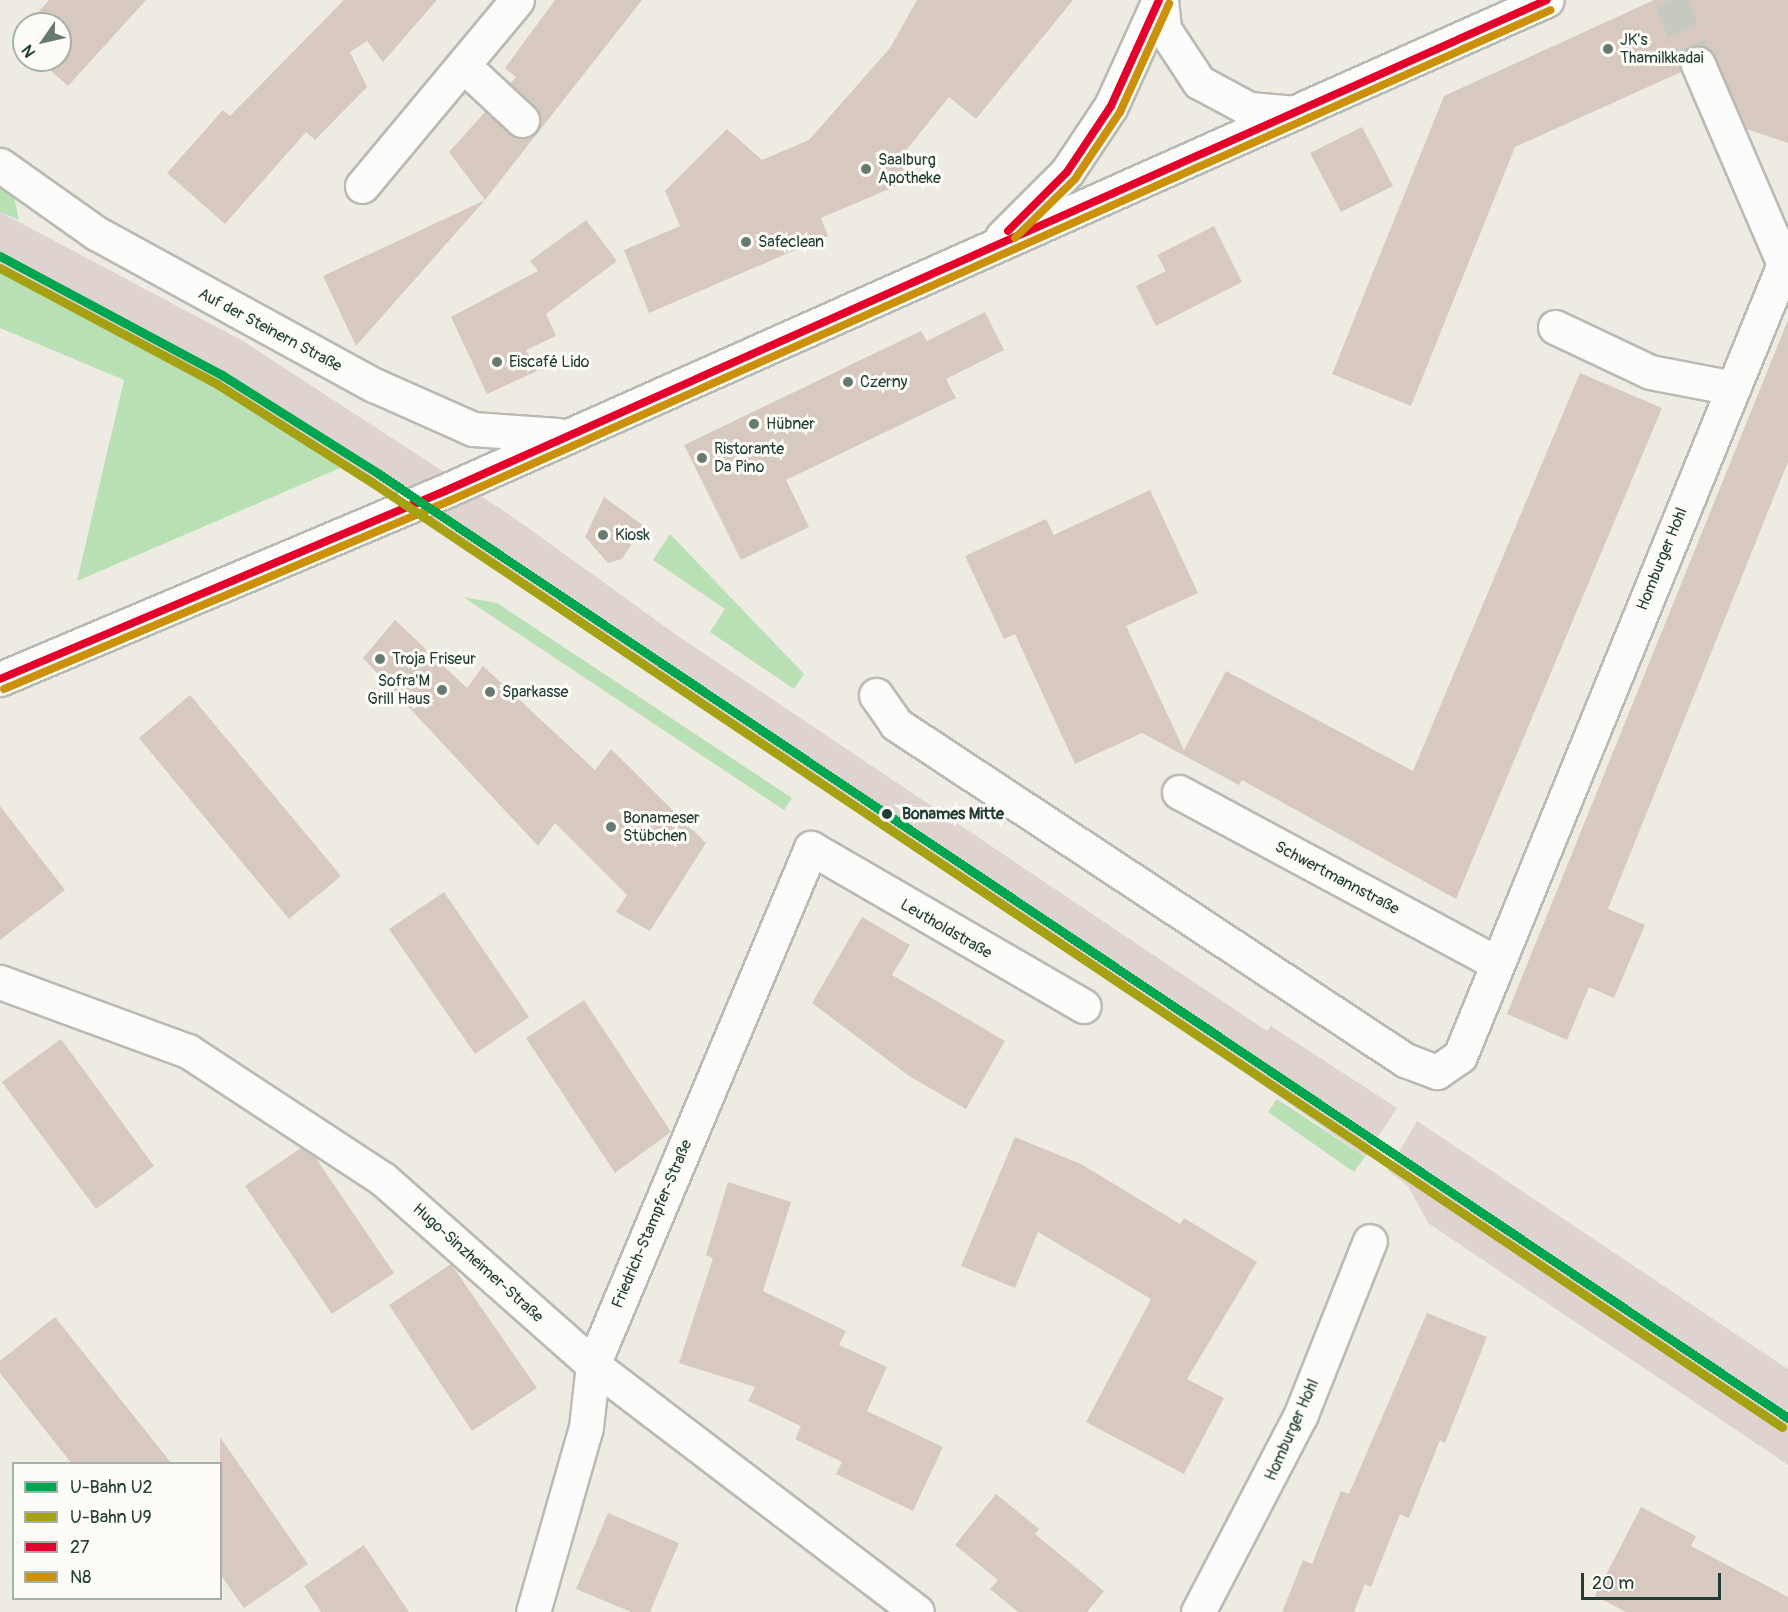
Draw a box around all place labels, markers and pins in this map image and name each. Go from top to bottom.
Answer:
place label: JK's Thamilkkadai [1620,30,1704,68]
marker: JK's Thamilkkadai [1601,42,1615,56]
place label: Saalburg Apotheke [878,150,941,188]
marker: Saalburg Apotheke [859,162,873,176]
place label: Safeclean [758,232,824,252]
marker: Safeclean [739,235,753,249]
place label: Eiscafé Lido [509,352,589,372]
marker: Eiscafé Lido [490,355,504,369]
place label: Czerny [860,372,907,392]
marker: Czerny [841,375,855,389]
place label: Hübner [766,414,815,434]
marker: Hübner [747,417,761,431]
place label: Ristorante Da Pino [714,439,784,477]
marker: Ristorante Da Pino [695,451,709,465]
place label: Kiosk [615,525,650,545]
marker: Kiosk [596,528,610,542]
place label: Troja Friseur [392,649,476,669]
marker: Troja Friseur [373,652,387,666]
place label: Sofra'M Grill Haus [367,671,430,709]
place label: Sparkasse [502,682,568,702]
marker: Sofra'M Grill Haus [435,683,449,697]
marker: Sparkasse [483,685,497,699]
marker: Bonames Mitte [877,804,897,824]
place label: Bonames Mitte [902,804,1004,824]
place label: Bonameser Stübchen [623,808,700,846]
marker: Bonameser Stübchen [604,820,618,834]

